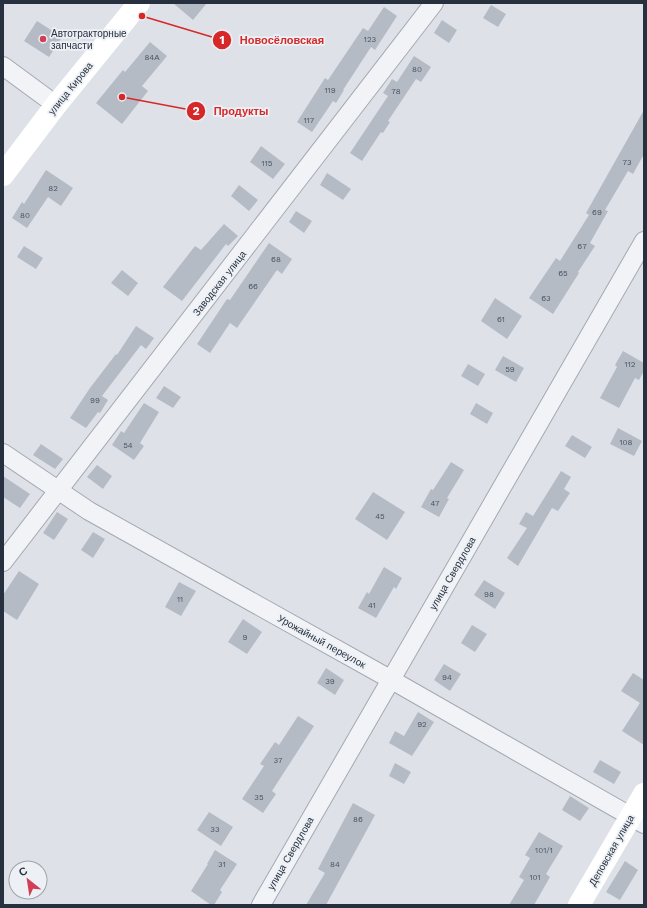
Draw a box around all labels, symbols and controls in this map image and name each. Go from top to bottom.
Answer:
place label: Автотракторные запчасти [51,28,127,51]
callout: Новосёловская [212,29,332,52]
text: 1 [219,33,225,47]
marker: Автотракторные запчасти [38,34,48,44]
text: Новосёловская [240,34,324,47]
house number: 123 [364,35,377,44]
house number: 84А [144,53,160,62]
street label: улица Кирова [46,60,95,117]
house number: 80 [412,65,422,74]
house number: 119 [324,86,336,95]
house number: 78 [391,87,401,96]
callout: Продукты [186,99,277,122]
text: 2 [192,104,200,118]
text: Продукты [214,105,268,118]
house number: 117 [304,116,315,125]
house number: 73 [622,158,632,167]
house number: 115 [262,159,273,168]
house number: 82 [48,184,58,193]
house number: 69 [592,208,602,217]
house number: 80 [20,211,30,220]
house number: 67 [577,242,587,251]
street label: Заводская улица [191,248,248,318]
house number: 68 [271,255,281,264]
house number: 65 [558,269,568,278]
house number: 66 [248,282,258,291]
house number: 63 [541,294,551,303]
house number: 61 [497,315,505,324]
house number: 112 [625,360,636,369]
house number: 59 [505,365,515,374]
house number: 99 [90,396,100,405]
house number: 108 [619,438,633,447]
house number: 54 [123,441,133,450]
house number: 47 [431,499,440,508]
house number: 45 [375,512,385,521]
street label: улица Свердлова [427,534,478,612]
house number: 98 [484,590,494,599]
house number: 11 [177,595,183,604]
house number: 41 [368,601,376,610]
street label: Урожайный переулок [276,613,368,671]
house number: 9 [243,633,248,642]
house number: 94 [442,673,452,682]
house number: 39 [325,677,335,686]
house number: 92 [417,720,427,729]
house number: 37 [274,756,283,765]
house number: 35 [254,793,264,802]
street label: Деповская улица [587,812,636,888]
street label: улица Свердлова [265,814,316,892]
house number: 86 [353,815,363,824]
house number: 33 [210,825,220,834]
house number: 101/1 [535,846,553,855]
north arrow [8,860,48,900]
house number: 31 [218,860,226,869]
house number: 84 [330,860,340,869]
text: С [17,864,30,879]
house number: 101 [529,873,541,882]

